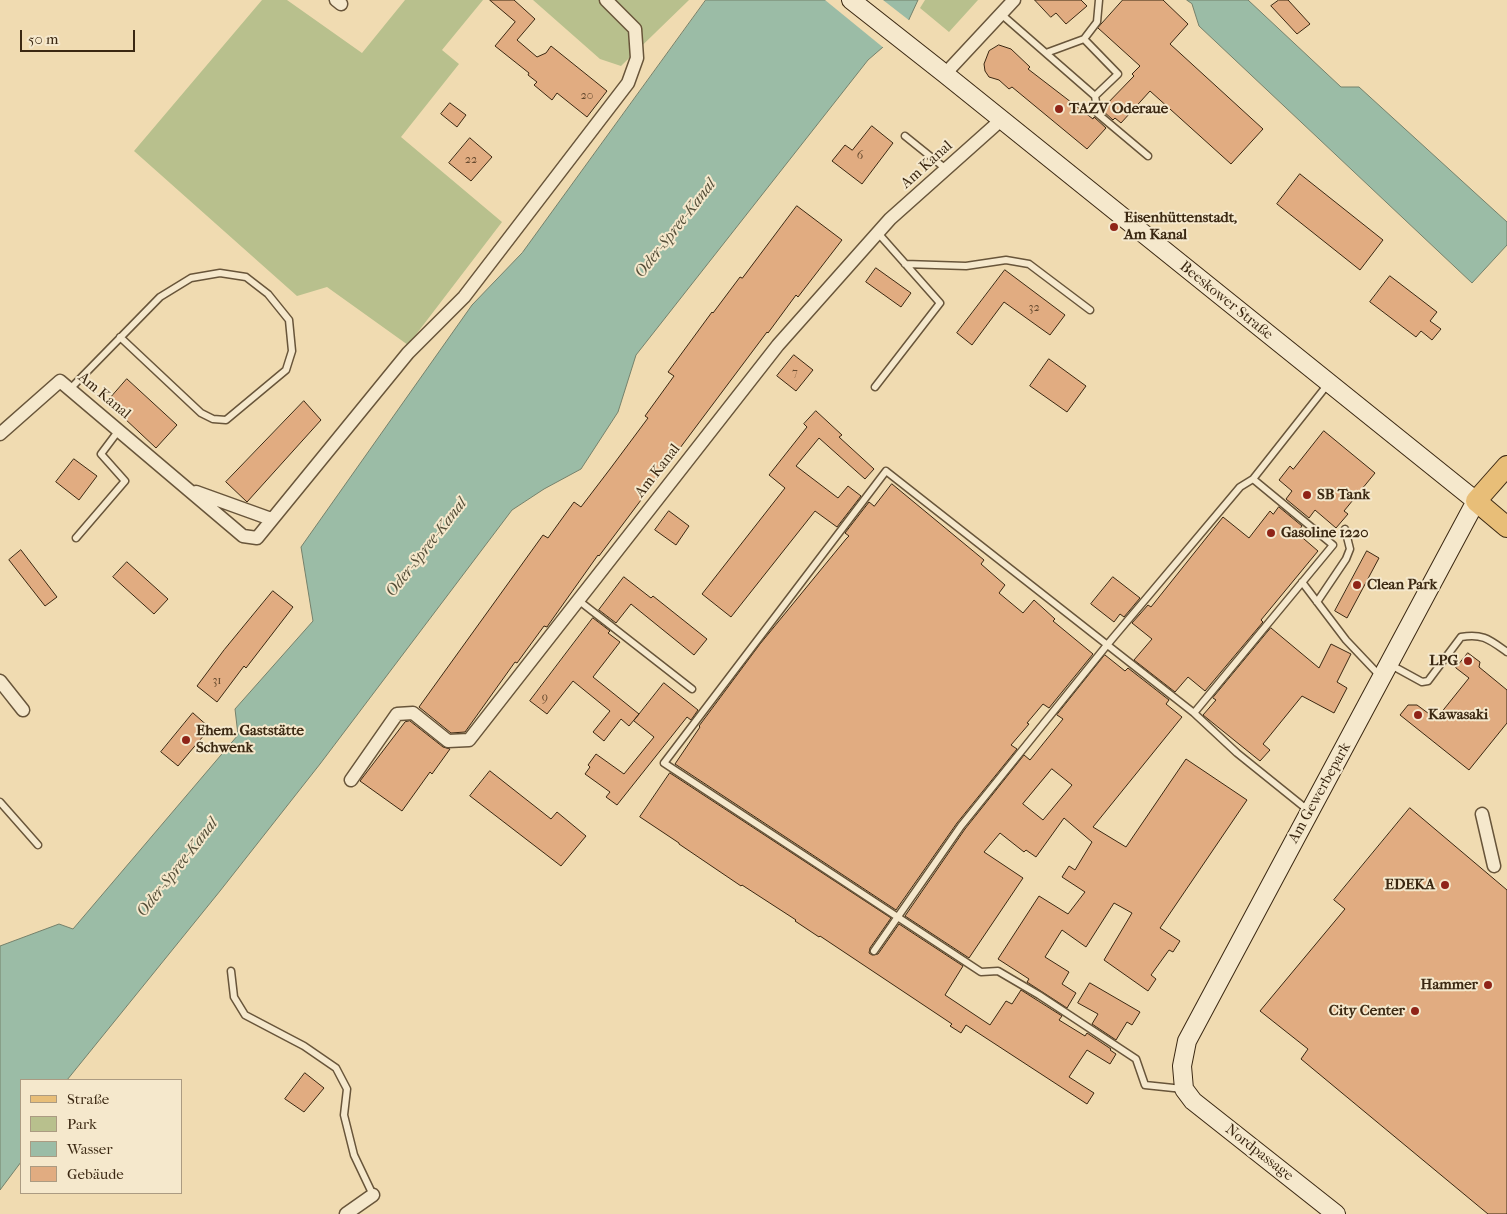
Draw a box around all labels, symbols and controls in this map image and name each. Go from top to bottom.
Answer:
scale bar [22,20,138,52]
text: 50 m [28,30,58,48]
house number: 20 [581,89,593,103]
place label: TAZV Oderaue [1069,100,1168,118]
marker: TAZV Oderaue [1053,103,1065,115]
street label: Am Kanal [897,137,957,193]
house number: 6 [857,149,863,163]
house number: 22 [465,153,477,167]
water label: Oder-Spree-Kanal [631,176,721,282]
place label: Eisenhüttenstadt, Am Kanal [1124,209,1237,244]
marker: Eisenhüttenstadt, Am Kanal [1108,221,1120,233]
street label: Beeskower Straße [1176,258,1276,344]
house number: 32 [1028,301,1040,315]
house number: 7 [792,366,798,380]
street label: Am Kanal [74,369,134,423]
street label: Am Kanal [631,441,685,501]
place label: SB Tank [1317,486,1370,504]
marker: SB Tank [1301,489,1313,501]
water label: Oder-Spree-Kanal [382,495,472,601]
place label: Gasoline 1220 [1281,524,1368,542]
marker: Gasoline 1220 [1265,527,1277,539]
place label: Clean Park [1367,576,1437,594]
marker: Clean Park [1351,579,1363,591]
place label: LPG [1429,652,1458,670]
marker: LPG [1462,655,1474,667]
house number: 31 [212,674,222,688]
house number: 9 [542,691,548,705]
place label: Kawasaki [1428,706,1488,724]
marker: Kawasaki [1412,709,1424,721]
place label: Ehem. Gaststätte Schwenk [196,722,304,757]
marker: Ehem. Gaststätte Schwenk [180,734,192,746]
street label: Am Gewerbepark [1285,740,1355,846]
water label: Oder-Spree-Kanal [133,815,223,921]
place label: EDEKA [1385,876,1435,894]
marker: EDEKA [1439,879,1451,891]
place label: Hammer [1421,976,1478,994]
marker: Hammer [1482,979,1494,991]
place label: City Center [1329,1002,1405,1020]
marker: City Center [1409,1005,1421,1017]
legend [20,1079,182,1194]
text: Straße [67,1090,109,1108]
text: Park [67,1115,97,1133]
street label: Nordpassage [1221,1121,1297,1185]
text: Wasser [67,1140,113,1158]
text: Gebäude [67,1165,124,1183]

